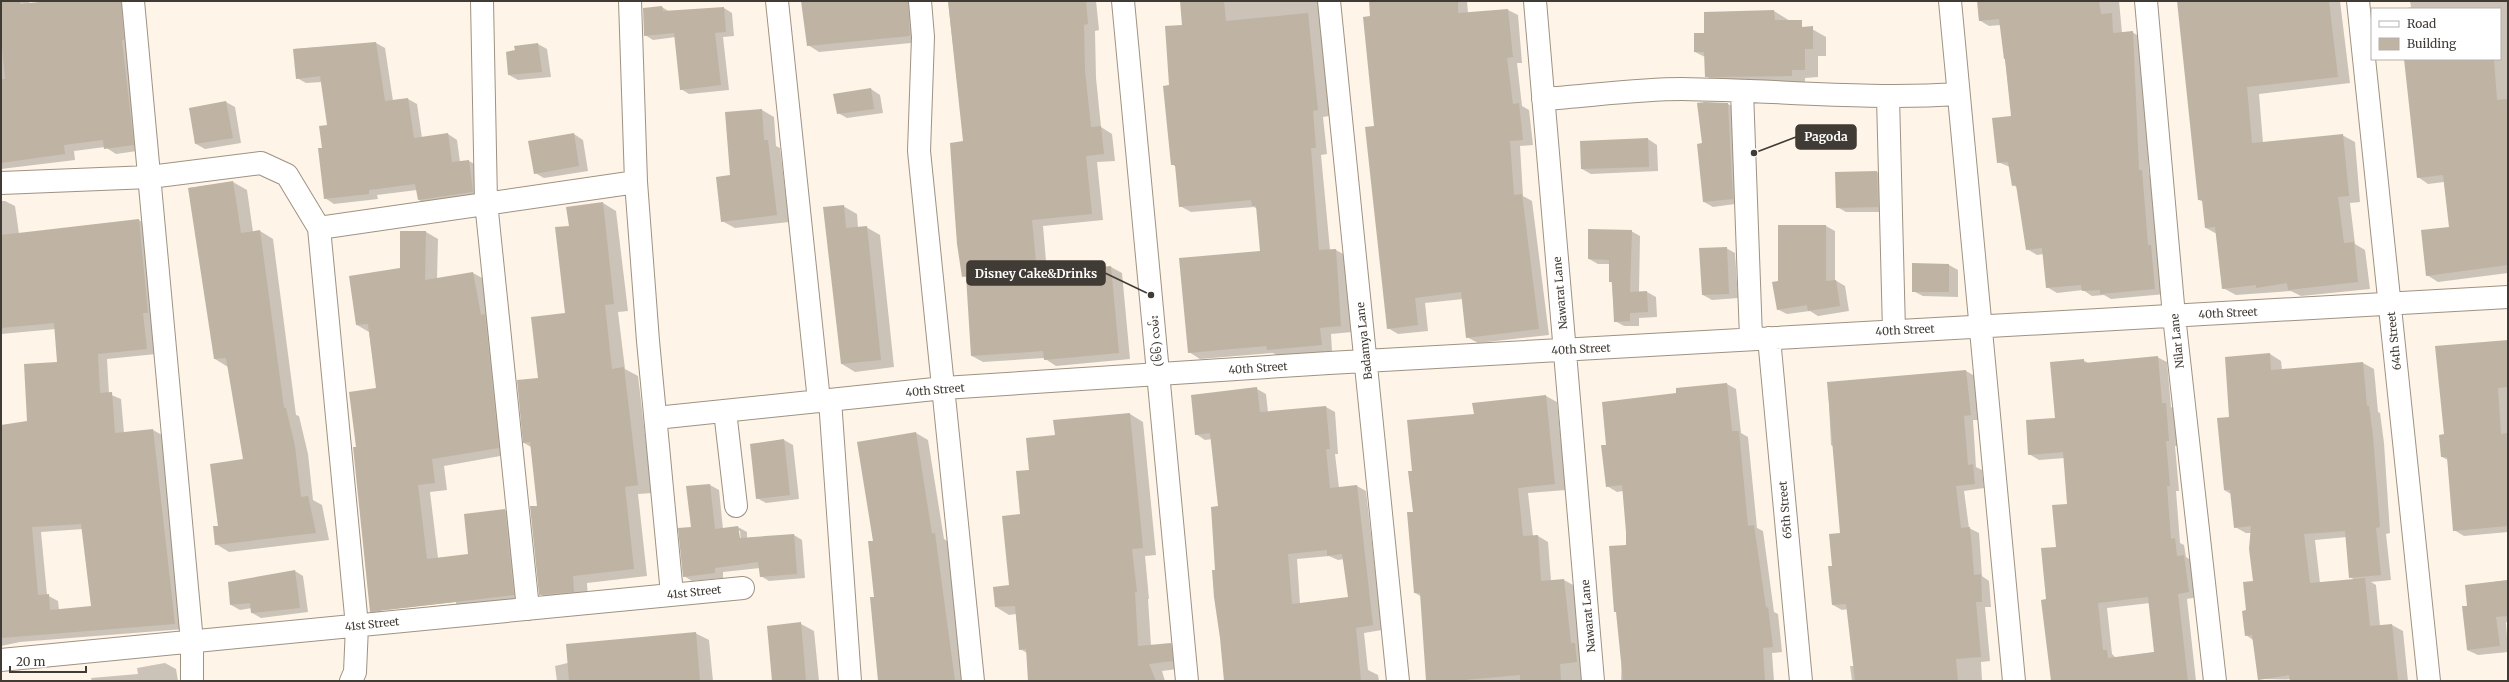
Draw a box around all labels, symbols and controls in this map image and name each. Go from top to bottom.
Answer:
legend [2371,8,2501,60]
text: Road [2407,16,2436,31]
text: Building [2407,36,2457,51]
callout: Pagoda [1796,125,1856,149]
text: Pagoda [1804,129,1848,144]
street label: Nawarat Lane [1550,256,1570,330]
callout: Disney Cake&Drinks [967,261,1105,285]
text: Disney Cake&Drinks [975,266,1097,281]
street label: Badamya Lane [1353,301,1375,380]
street label: 40th Street [2198,304,2259,322]
street label: 64th Street [2384,310,2404,371]
street label: Nilar Lane [2167,313,2187,369]
street label: (၆၆) လမ်း [1147,315,1165,367]
street label: 40th Street [1875,321,1936,339]
street label: 40th Street [1551,340,1612,358]
street label: 40th Street [1228,359,1289,377]
street label: 40th Street [905,380,966,400]
street label: 65th Street [1775,480,1794,539]
street label: Nawarat Lane [1578,579,1598,653]
street label: 41st Street [666,582,723,602]
street label: 41st Street [344,614,401,634]
scale bar [10,648,86,674]
text: 20 m [16,654,45,669]

